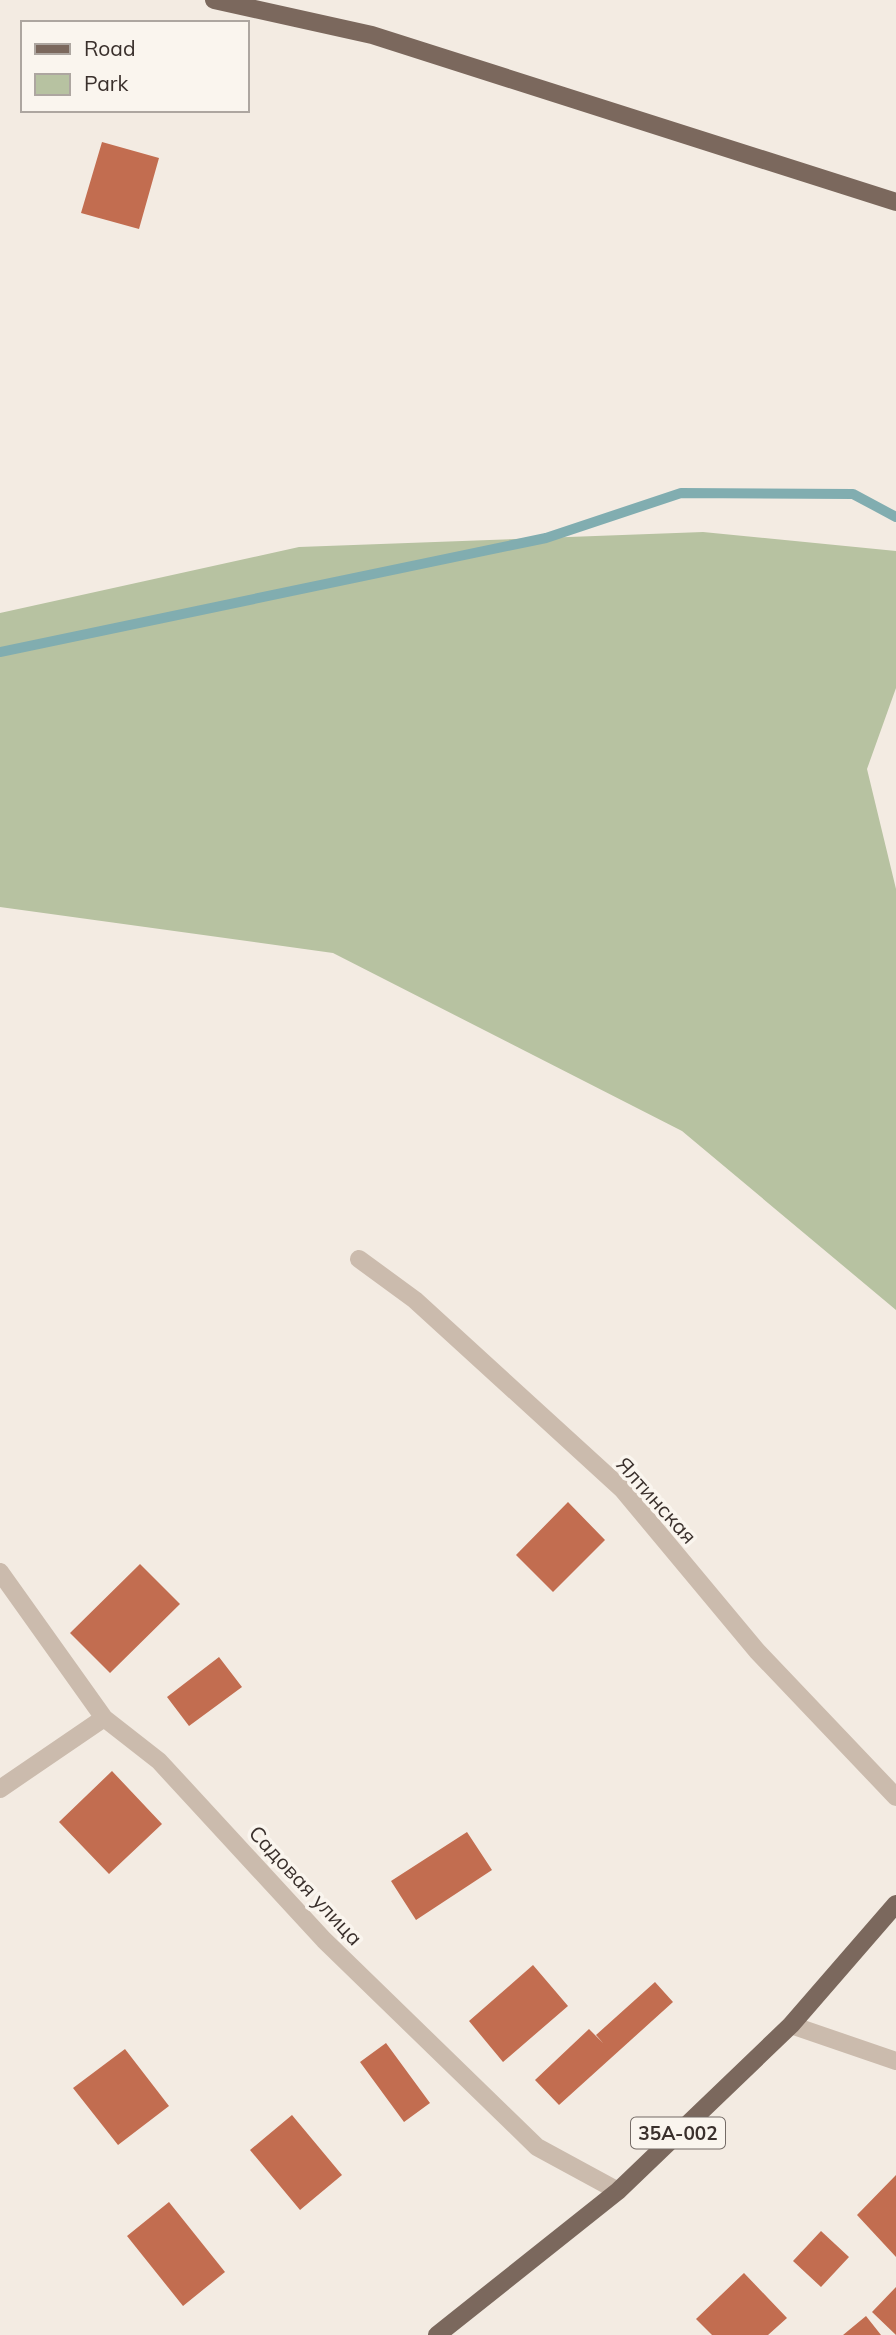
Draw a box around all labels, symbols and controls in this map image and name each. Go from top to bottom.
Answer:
legend [21,21,248,112]
text: Road [84,35,135,61]
text: Park [84,70,128,96]
street label: Ялтинская [611,1451,703,1549]
street label: Садовая улица [244,1820,368,1950]
road number: 35А-002 [631,2118,725,2148]

